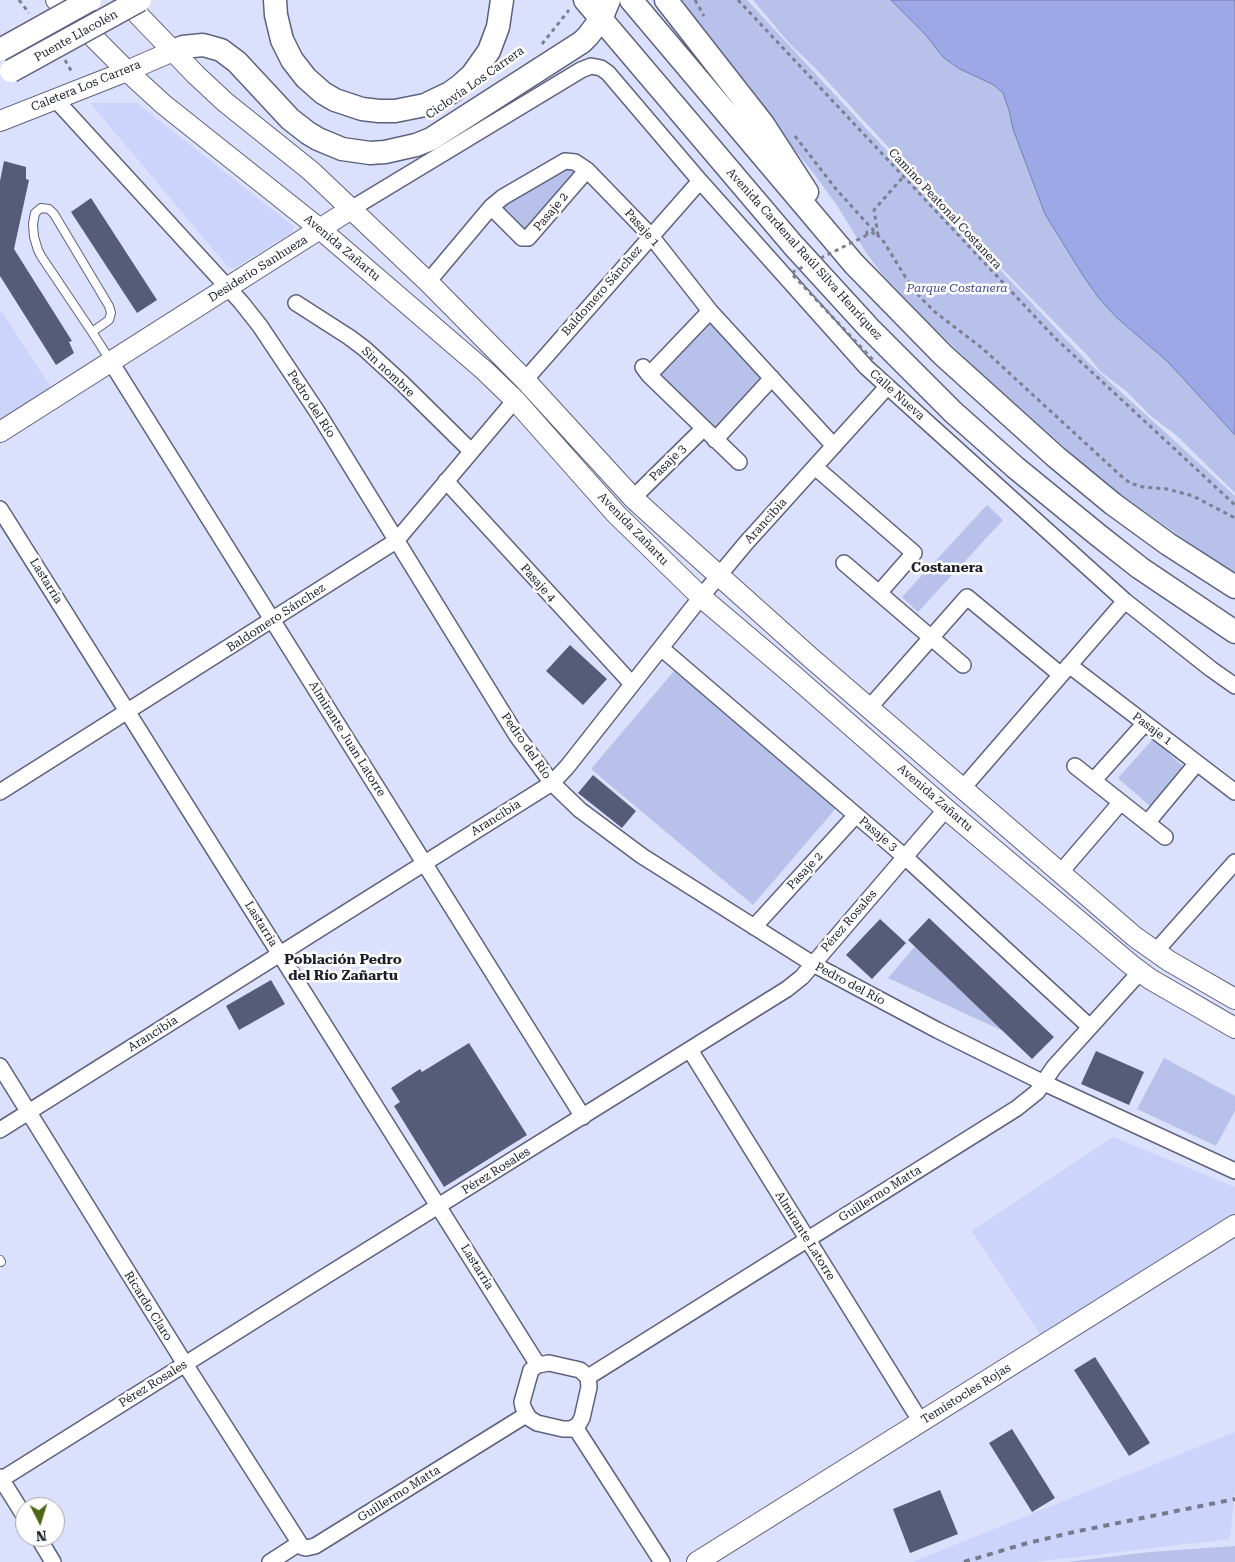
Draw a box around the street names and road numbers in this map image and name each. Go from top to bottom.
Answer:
street label: Puente Llacolén [32,7,120,65]
street label: Ciclovía Los Carrera [423,44,527,122]
street label: Caletera Los Carrera [29,57,143,115]
street label: Camino Peatonal Costanera [885,146,1005,272]
street label: Avenida Cardenal Raúl Silva Henríquez [723,165,885,343]
street label: Pasaje 2 [531,190,571,234]
street label: Pasaje 1 [621,206,663,250]
street label: Avenida Zañartu [301,212,383,284]
street label: Desiderio Sanhueza [206,233,310,305]
street label: Baldomero Sánchez [559,243,645,339]
street label: Sin nombre [359,344,417,400]
street label: Calle Nueva [867,367,927,423]
street label: Pedro del Río [284,368,338,440]
street label: Pasaje 3 [647,442,689,484]
street label: Avenida Zañartu [595,490,671,568]
street label: Arancibia [742,495,790,547]
street label: Lastarria [26,556,66,606]
street label: Pasaje 4 [517,561,559,605]
street label: Baldomero Sánchez [224,581,328,655]
street label: Almirante Juan Latorre [306,679,388,799]
street label: Pasaje 1 [1129,709,1175,749]
street label: Pedro del Río [498,710,554,782]
street label: Avenida Zañartu [894,761,976,835]
street label: Arancibia [468,797,524,839]
street label: Pasaje 3 [856,814,900,854]
street label: Pasaje 2 [784,849,826,893]
street label: Pérez Rosales [818,887,880,955]
street label: Lastarria [241,899,281,949]
street label: Pedro del Río [812,959,888,1009]
street label: Arancibia [125,1013,181,1055]
street label: Pérez Rosales [459,1144,533,1198]
street label: Guillermo Matta [836,1163,924,1225]
street label: Almirante Latorre [772,1189,838,1283]
street label: Lastarria [457,1242,497,1292]
street label: Ricardo Claro [121,1269,175,1343]
street label: Pérez Rosales [116,1357,190,1411]
street label: Temístocles Rojas [918,1361,1014,1427]
street label: Guillermo Matta [355,1463,443,1525]

